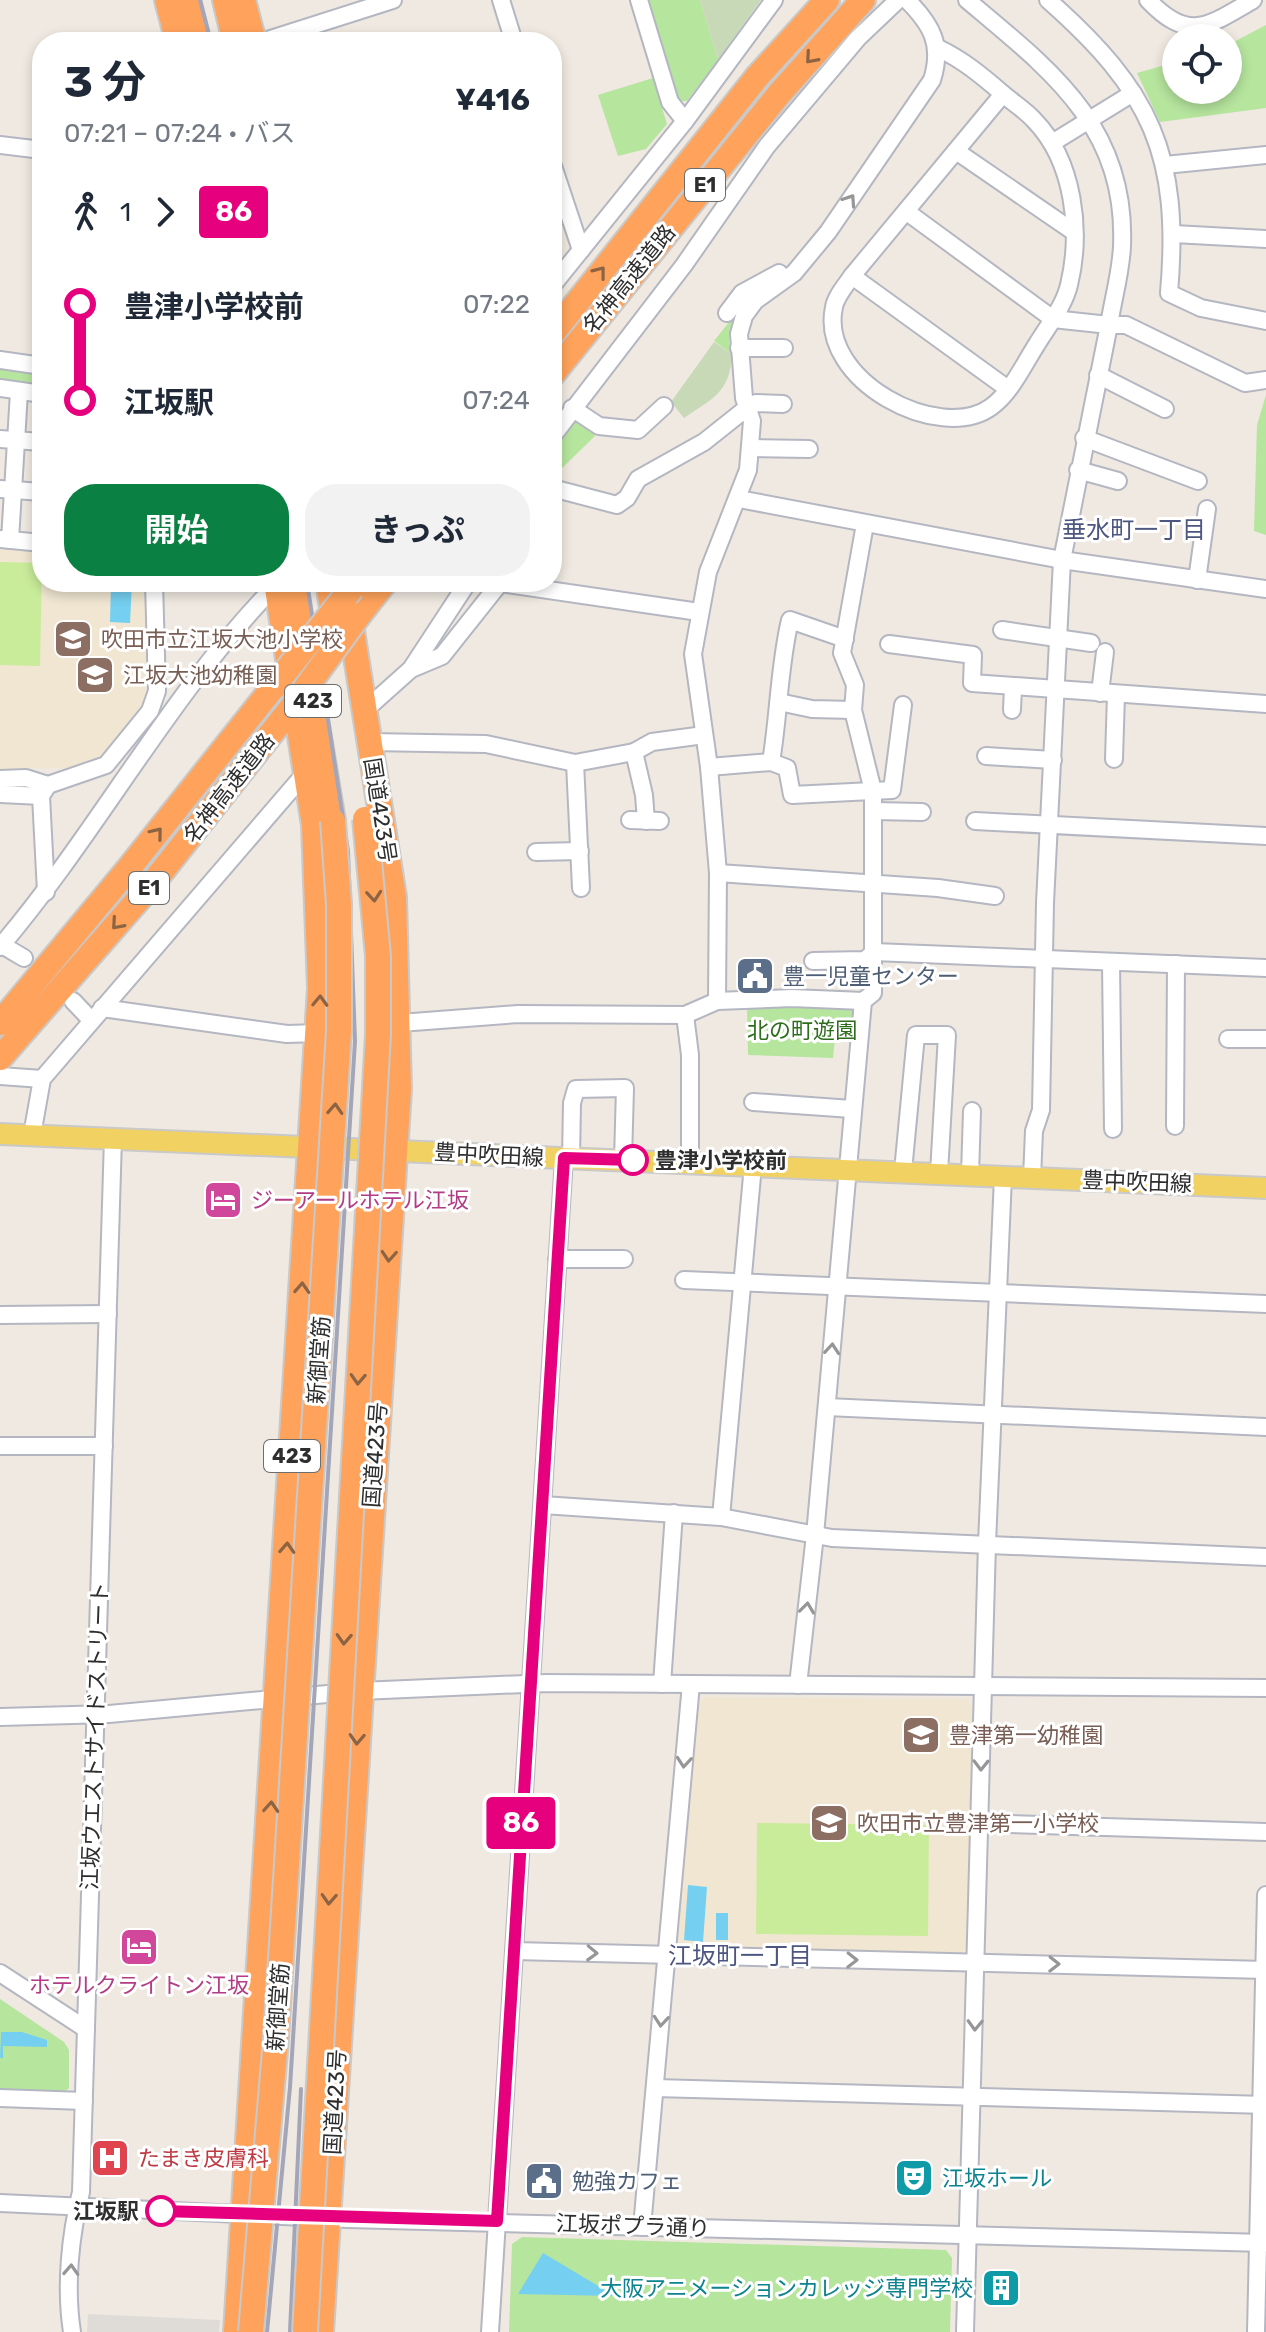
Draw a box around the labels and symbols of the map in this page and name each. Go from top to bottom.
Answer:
one-way arrow [806,48,820,63]
road number: E1 [685,169,725,201]
one-way arrow [840,194,855,209]
street label: 名神高速道路 [577,219,681,339]
one-way arrow [591,266,605,281]
district label: 垂水町一丁目 [1062,516,1206,544]
school or university icon: 吹田市立江坂大池小学校 [52,618,94,660]
place label: 吹田市立江坂大池小学校 [101,626,343,653]
school or university icon: 江坂大池幼稚園 [74,654,116,696]
place label: 江坂大池幼稚園 [123,662,277,689]
road number: 423 [285,685,341,717]
street label: 名神高速道路 [178,728,280,848]
street label: 国道423号 [358,756,402,864]
one-way arrow [148,828,162,843]
road number: E1 [129,872,169,904]
one-way arrow [365,890,382,903]
one-way arrow [112,915,127,930]
public building icon: 豊一児童センター [734,955,776,997]
place label: 豊一児童センター [783,963,959,990]
one-way arrow [311,994,328,1007]
park label: 北の町遊園 [747,1017,857,1044]
one-way arrow [326,1102,343,1115]
street label: 豊中吹田線 [433,1139,545,1171]
marker: 豊津小学校前 [618,1145,648,1175]
place label: 豊津小学校前 [655,1147,787,1174]
street label: 豊中吹田線 [1082,1167,1192,1197]
hotel icon: ジーアールホテル江坂 [202,1179,244,1221]
place label: ジーアールホテル江坂 [251,1187,469,1214]
one-way arrow [381,1250,398,1263]
one-way arrow [294,1281,311,1294]
street label: 新御堂筋 [302,1315,336,1405]
one-way arrow [824,1342,841,1355]
one-way arrow [350,1373,367,1386]
street label: 国道423号 [358,1401,392,1509]
road number: 423 [264,1440,320,1472]
one-way arrow [278,1541,295,1554]
street label: 江坂ウエストサイドストリート [76,1582,114,1890]
one-way arrow [798,1601,815,1614]
one-way arrow [335,1633,352,1646]
school or university icon: 豊津第一幼稚園 [900,1714,942,1756]
place label: 豊津第一幼稚園 [949,1722,1103,1749]
one-way arrow [349,1733,366,1746]
one-way arrow [675,1756,692,1769]
one-way arrow [973,1759,990,1772]
line badge: 86 [485,1797,557,1849]
one-way arrow [262,1800,279,1813]
school or university icon: 吹田市立豊津第一小学校 [808,1802,850,1844]
place label: 吹田市立豊津第一小学校 [857,1810,1099,1837]
one-way arrow [321,1893,338,1905]
hotel icon: ホテルクライトン江坂 [118,1926,160,1968]
district label: 江坂町一丁目 [668,1942,812,1970]
one-way arrow [586,1945,599,1962]
one-way arrow [846,1951,859,1968]
one-way arrow [1048,1956,1061,1973]
street label: 新御堂筋 [261,1962,295,2052]
place label: ホテルクライトン江坂 [29,1972,249,1999]
one-way arrow [653,2015,670,2028]
one-way arrow [966,2019,983,2032]
street label: 国道423号 [319,2048,351,2156]
hospital icon: たまき皮膚科 [89,2137,131,2179]
place label: たまき皮膚科 [138,2145,269,2172]
theatre icon: 江坂ホール [893,2157,935,2199]
public building icon: 勉強カフェ [523,2160,565,2202]
place label: 江坂ホール [942,2165,1052,2192]
place label: 勉強カフェ [572,2168,682,2195]
marker: 江坂駅 [146,2196,176,2226]
place label: 江坂駅 [73,2198,139,2225]
street label: 江坂ポプラ通り [556,2210,710,2242]
one-way arrow [62,2263,79,2276]
building icon: 大阪アニメーションカレッジ専門学校 [980,2267,1022,2309]
place label: 大阪アニメーションカレッジ専門学校 [600,2275,973,2302]

